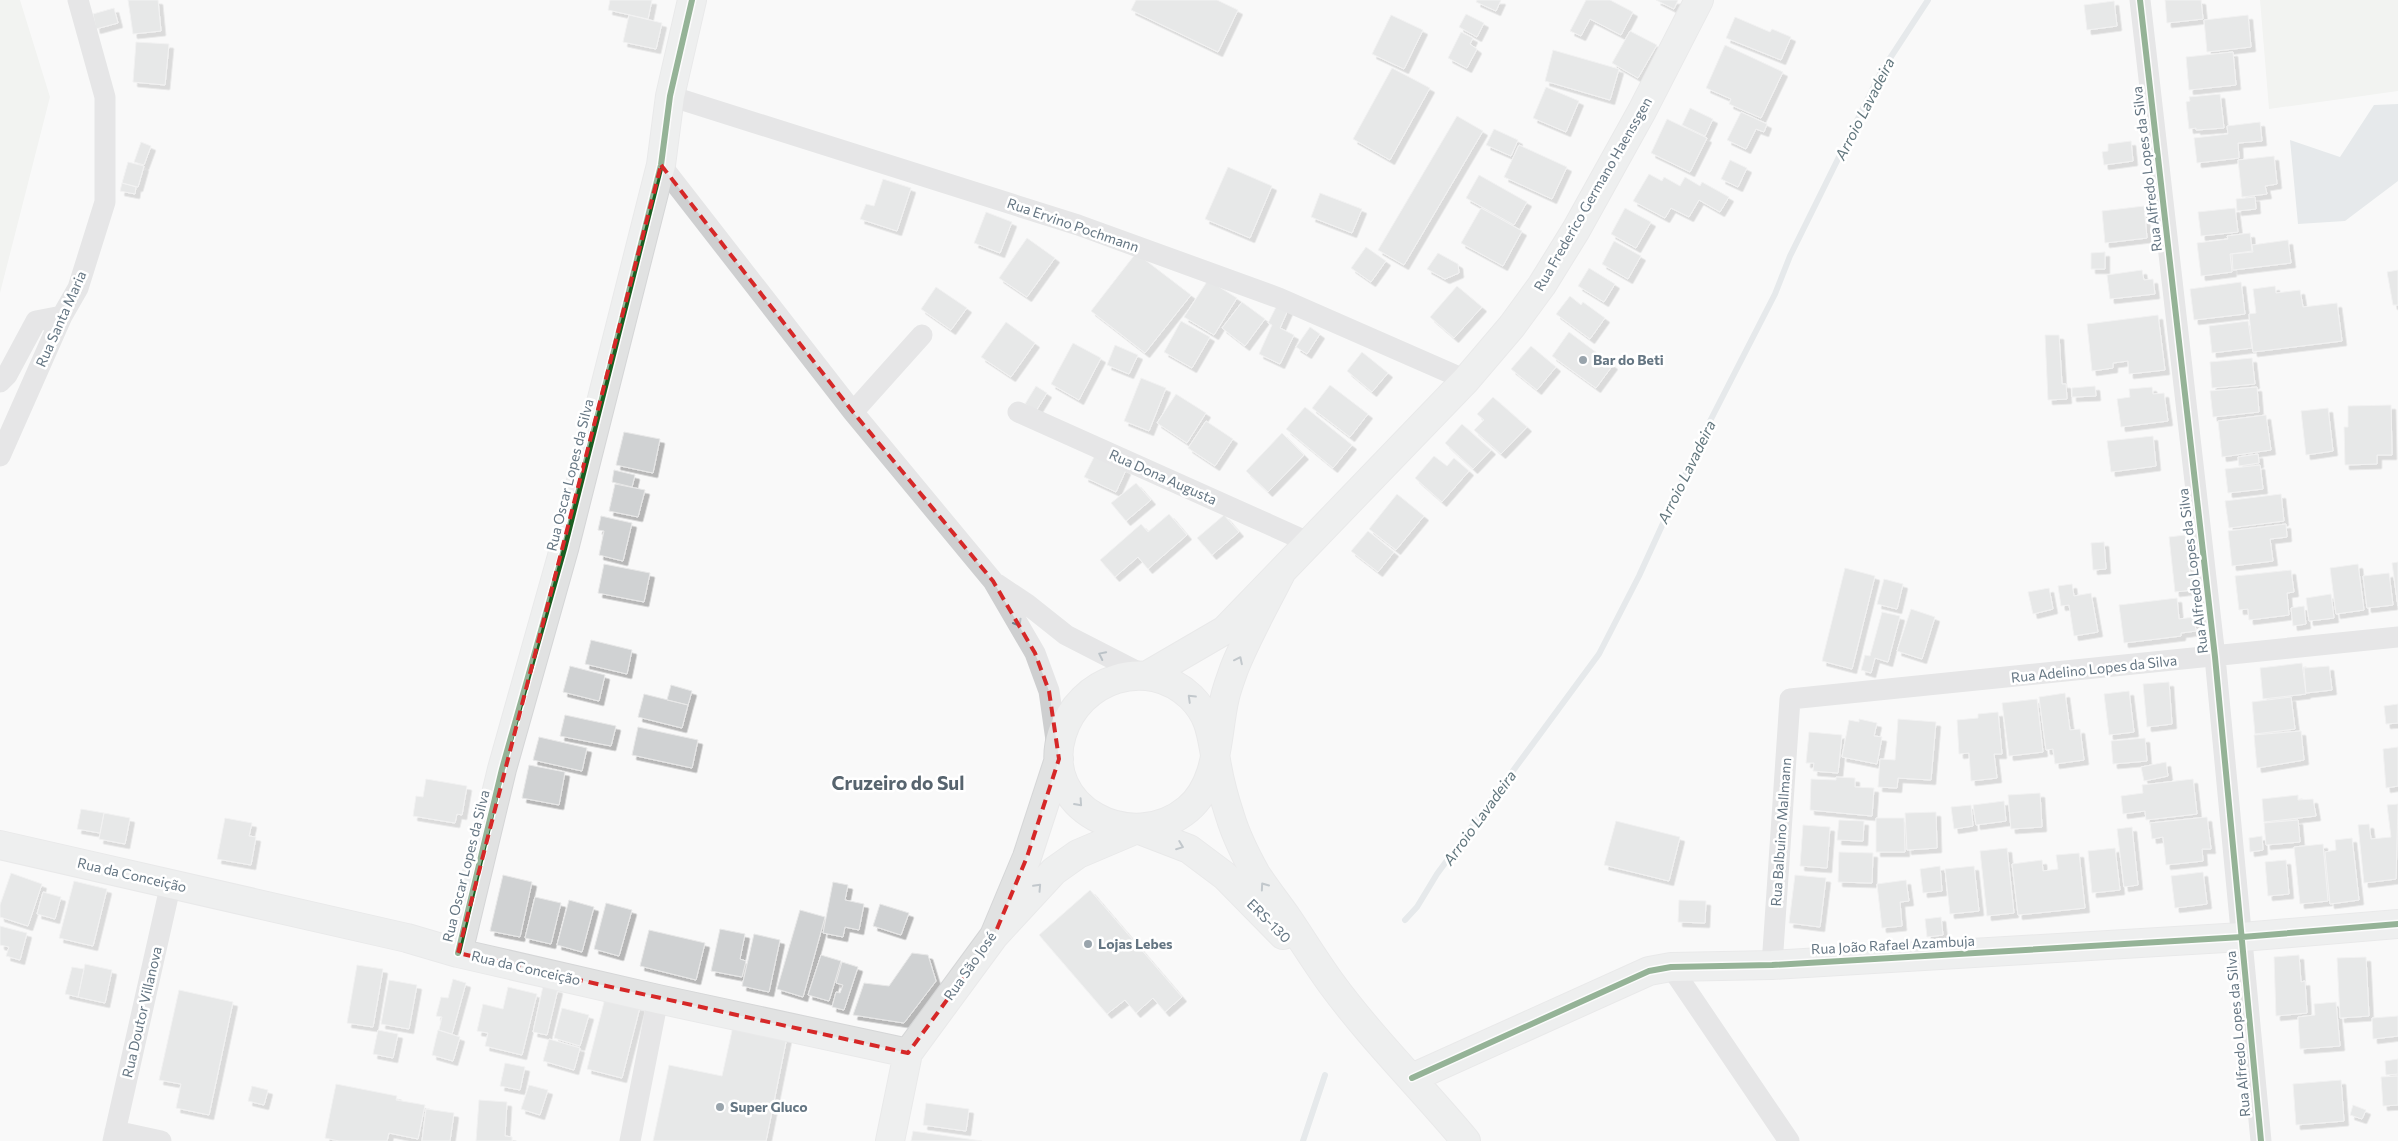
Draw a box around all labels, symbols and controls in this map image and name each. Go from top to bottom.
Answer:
water label: Arroio Lavadeira [1830,54,1898,164]
street label: Rua Alfredo Lopes da Silva [2128,85,2165,253]
street label: Rua Frederico Germano Haenssgen [1530,94,1655,294]
street label: Rua Ervino Pochmann [1005,194,1141,255]
street label: Rua Santa Maria [32,268,89,370]
place label: Bar do Beti [1593,351,1664,368]
marker: Bar do Beti [1577,354,1589,366]
street label: Rua Oscar Lopes da Silva [542,397,597,553]
water label: Arroio Lavadeira [1653,417,1719,527]
street label: Rua Dona Augusta [1107,445,1220,508]
street label: Rua Alfredo Lopes da Silva [2174,487,2211,655]
one-way arrow [1011,618,1021,627]
one-way arrow [1098,651,1107,661]
street label: Rua Adelino Lopes da Silva [2010,651,2178,686]
one-way arrow [1233,656,1243,665]
one-way arrow [1188,695,1197,704]
street label: Rua Balbuino Mallmann [1767,757,1794,907]
water label: Arroio Lavadeira [1438,767,1520,869]
district label: Cruzeiro do Sul [832,771,964,794]
street label: Rua Oscar Lopes da Silva [438,788,493,944]
one-way arrow [1073,797,1082,806]
one-way arrow [1176,840,1184,850]
street label: Rua da Conceição [76,854,188,895]
one-way arrow [1261,882,1270,891]
one-way arrow [1032,884,1041,893]
street label: ERS-130 [1244,895,1295,946]
street label: Rua São José [940,928,999,1003]
street label: Rua João Rafael Azambuja [1811,932,1975,957]
place label: Lojas Lebes [1098,935,1173,952]
marker: Lojas Lebes [1082,938,1094,950]
street label: Rua Doutor Villanova [118,945,165,1079]
street label: Rua da Conceição [470,947,582,988]
street label: Rua Alfredo Lopes da Silva [2222,950,2253,1118]
place label: Super Gluco [730,1098,808,1115]
marker: Super Gluco [714,1101,726,1113]

